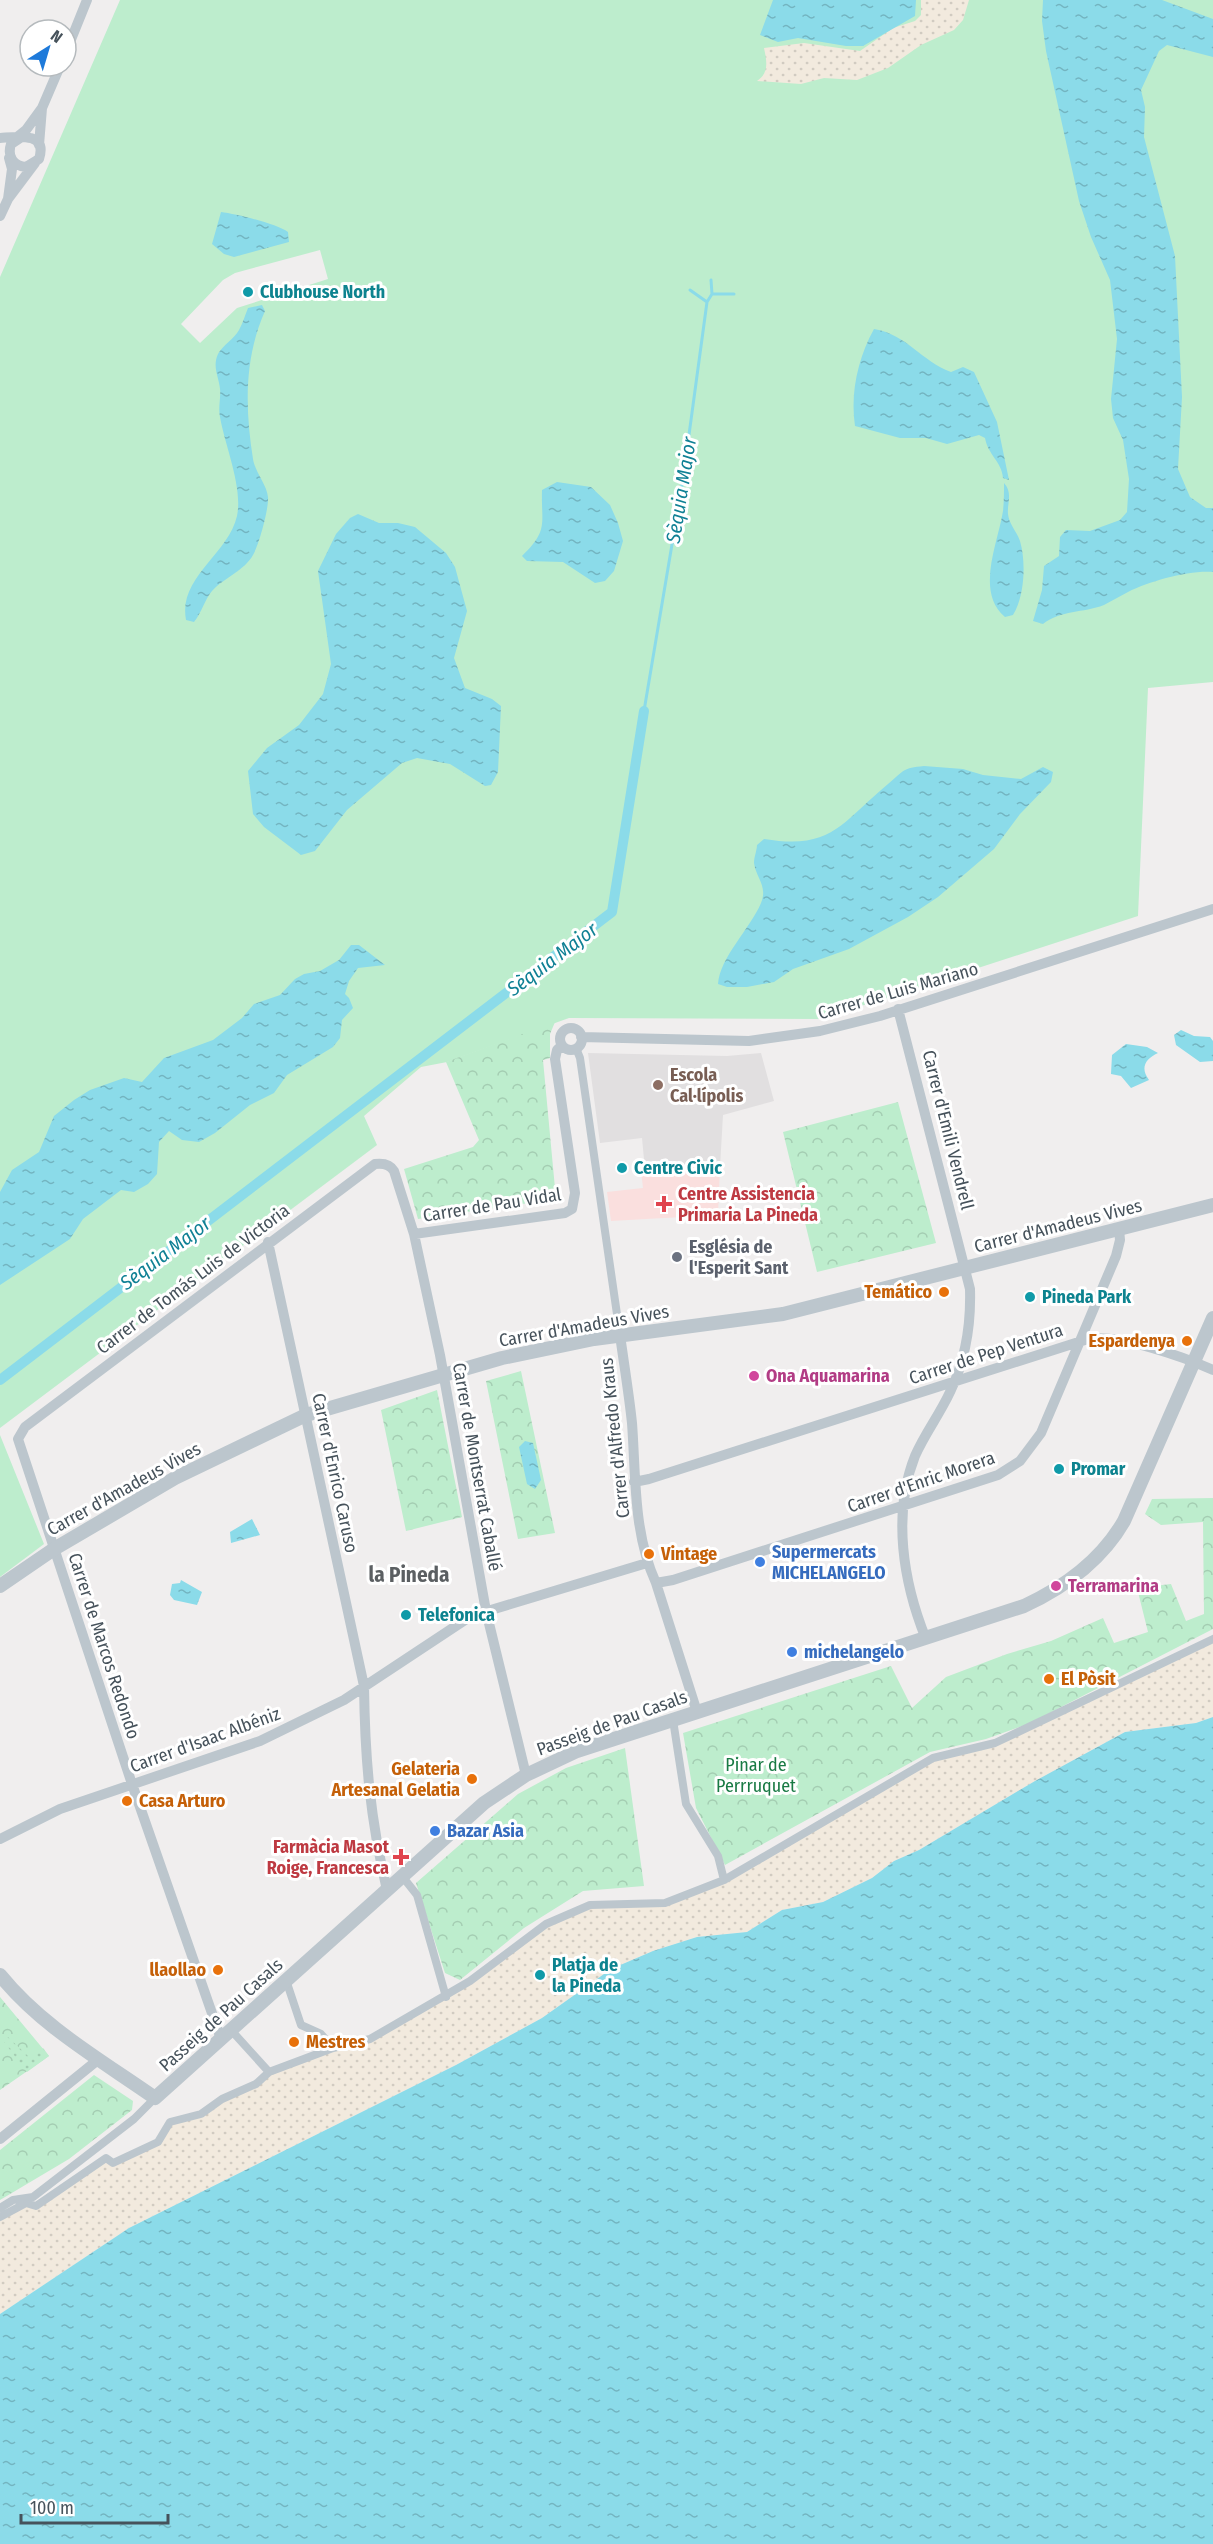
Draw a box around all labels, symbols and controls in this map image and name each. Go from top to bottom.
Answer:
north arrow [18,18,78,78]
text: N [47,26,66,47]
place label: Clubhouse North [260,281,385,303]
marker: Clubhouse North [241,285,255,299]
water label: Sèquia Major [661,434,701,546]
water label: Sèquia Major [501,917,603,1001]
street label: Carrer de Luis Mariano [815,958,981,1024]
street label: Carrer d'Emili Vendrell [918,1048,979,1212]
place label: Escola Cal·lípolis [670,1064,743,1107]
marker: Escola Cal·lípolis [651,1078,665,1092]
place label: Centre Civic [634,1157,722,1179]
marker: Centre Civic [615,1161,629,1175]
street label: Carrer de Pau Vidal [421,1183,563,1227]
place label: Centre Assistencia Primaria La Pineda [678,1183,818,1226]
street label: Carrer d'Amadeus Vives [972,1194,1145,1258]
marker: Centre Assistencia Primaria La Pineda [655,1195,673,1213]
street label: Carrer de Tomás Luis de Victoria [92,1199,294,1359]
water label: Sèquia Major [114,1211,216,1295]
place label: Església de l'Esperit Sant [689,1236,789,1279]
marker: Església de l'Esperit Sant [670,1250,684,1264]
place label: Temático [864,1281,932,1303]
marker: Temático [937,1285,951,1299]
place label: Pineda Park [1042,1286,1132,1308]
marker: Pineda Park [1023,1290,1037,1304]
street label: Carrer d'Amadeus Vives [497,1300,671,1352]
street label: Carrer de Pep Ventura [906,1319,1066,1389]
place label: Espardenya [1089,1330,1175,1352]
marker: Espardenya [1180,1334,1194,1348]
street label: Carrer d'Alfredo Kraus [596,1357,634,1519]
street label: Carrer de Montserrat Caballé [448,1361,506,1573]
place label: Ona Aquamarina [766,1365,890,1387]
marker: Ona Aquamarina [747,1369,761,1383]
street label: Carrer d'Enrico Caruso [307,1391,363,1555]
street label: Carrer d'Amadeus Vives [43,1437,205,1540]
street label: Carrer d'Enric Morera [844,1446,998,1518]
place label: Promar [1071,1458,1126,1480]
marker: Promar [1052,1462,1066,1476]
place label: Supermercats MICHELANGELO [772,1541,886,1584]
place label: Vintage [660,1543,717,1565]
marker: Vintage [642,1547,656,1561]
street label: Carrer de Marcos Redondo [64,1550,144,1742]
marker: Supermercats MICHELANGELO [753,1555,767,1569]
district label: la Pineda [369,1562,449,1588]
place label: Terramarina [1068,1575,1159,1597]
marker: Terramarina [1049,1579,1063,1593]
place label: Telefonica [418,1604,495,1626]
marker: Telefonica [399,1608,413,1622]
place label: michelangelo [804,1641,905,1663]
marker: michelangelo [785,1645,799,1659]
place label: El Pòsit [1061,1668,1116,1690]
marker: El Pòsit [1042,1672,1056,1686]
street label: Passeig de Pau Casals [534,1685,691,1760]
street label: Carrer d'Isaac Albéniz [127,1703,283,1777]
park label: Pinar de Perrruquet [716,1754,796,1797]
place label: Gelateria Artesanal Gelatia [330,1758,460,1801]
marker: Gelateria Artesanal Gelatia [465,1772,479,1786]
place label: Casa Arturo [139,1790,226,1812]
marker: Casa Arturo [120,1794,134,1808]
place label: Bazar Asia [447,1820,524,1842]
marker: Bazar Asia [428,1824,442,1838]
place label: Farmàcia Masot Roige, Francesca [267,1836,390,1879]
marker: Farmàcia Masot Roige, Francesca [394,1850,408,1864]
street label: Passeig de Pau Casals [155,1954,287,2076]
place label: Platja de la Pineda [552,1954,621,1997]
place label: llaollao [149,1959,206,1981]
marker: llaollao [211,1963,225,1977]
marker: Platja de la Pineda [533,1968,547,1982]
place label: Mestres [306,2031,366,2053]
marker: Mestres [287,2035,301,2049]
scale bar [21,2487,168,2525]
text: 100 m [30,2497,74,2519]

